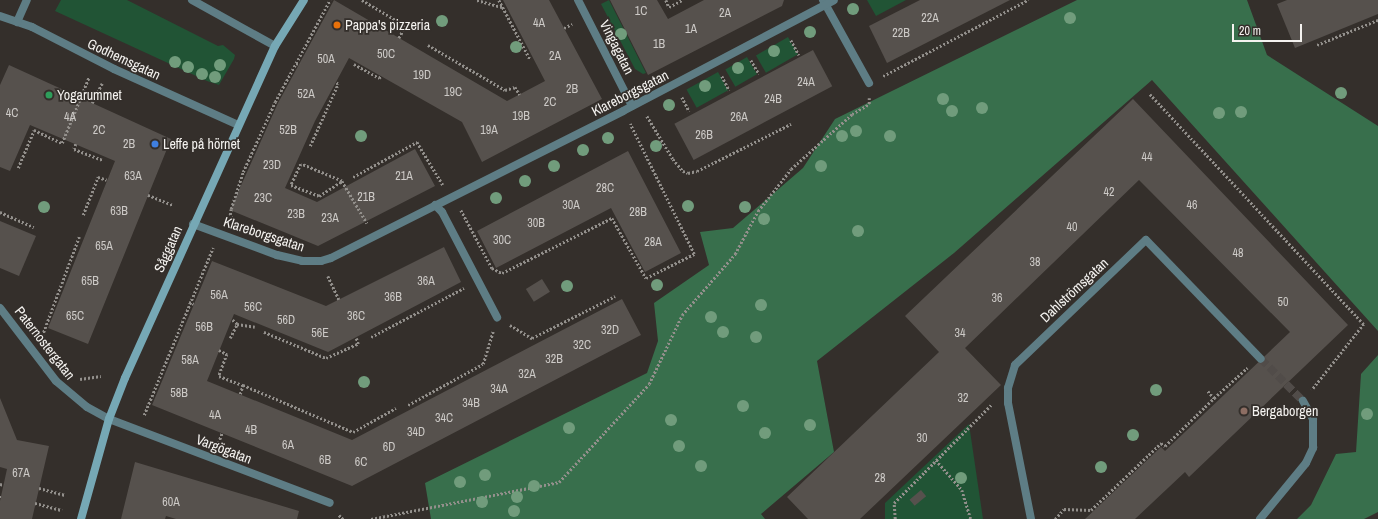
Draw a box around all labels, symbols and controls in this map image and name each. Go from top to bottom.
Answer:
house number: 1C [635,5,647,19]
house number: 2A [719,7,731,21]
house number: 22A [921,12,939,26]
scale bar [1234,16,1304,42]
place label: Pappa's pizzeria [345,17,430,33]
house number: 4A [533,17,545,31]
street label: Vingagatan [596,17,638,77]
marker: Pappa's pizzeria [332,20,342,30]
house number: 1A [685,23,697,37]
text: 20 m [1239,23,1261,39]
house number: 22B [892,27,910,41]
street label: Godhemsgatan [85,35,163,83]
house number: 1B [653,38,665,52]
house number: 50C [377,48,395,62]
house number: 2A [549,50,561,64]
house number: 50A [317,53,335,67]
street label: Klareborgsgatan [589,66,671,120]
house number: 19D [413,69,431,83]
house number: 24A [797,76,815,90]
house number: 2B [566,83,578,97]
house number: 19C [444,86,462,100]
place label: Yogarummet [57,87,122,103]
house number: 52A [297,88,315,102]
marker: Yogarummet [44,90,54,100]
house number: 24B [764,93,782,107]
house number: 2C [544,96,556,110]
house number: 4C [6,107,18,121]
house number: 19B [512,110,530,124]
house number: 4A [64,111,76,125]
house number: 26A [730,111,748,125]
house number: 2C [93,124,105,138]
house number: 52B [279,124,297,138]
house number: 19A [480,124,498,138]
house number: 26B [695,129,713,143]
place label: Leffe på hörnet [163,136,240,152]
house number: 2B [123,138,135,152]
marker: Leffe på hörnet [150,139,160,149]
house number: 44 [1142,151,1152,165]
house number: 23D [263,159,281,173]
house number: 63A [124,170,142,184]
house number: 21A [395,170,413,184]
house number: 28C [596,182,614,196]
house number: 42 [1104,186,1114,200]
house number: 21B [357,191,375,205]
house number: 23C [254,192,272,206]
house number: 30A [562,199,580,213]
house number: 46 [1187,199,1197,213]
house number: 63B [110,205,128,219]
house number: 28B [629,206,647,220]
house number: 23B [287,208,305,222]
house number: 23A [321,212,339,226]
street label: Klareborgsgatan [221,213,307,255]
house number: 30B [527,217,545,231]
house number: 40 [1067,221,1077,235]
street label: Såggatan [150,223,186,275]
house number: 30C [493,234,511,248]
house number: 28A [644,236,662,250]
house number: 65A [95,240,113,254]
house number: 48 [1233,247,1243,261]
street label: Dahlströmsgatan [1037,254,1111,326]
house number: 38 [1030,256,1040,270]
house number: 65B [81,275,99,289]
house number: 36A [417,275,435,289]
house number: 56A [210,289,228,303]
house number: 36B [384,291,402,305]
house number: 36 [992,292,1002,306]
house number: 50 [1278,296,1288,310]
house number: 56C [244,301,262,315]
street label: Paternostergatan [11,303,79,383]
house number: 65C [66,310,84,324]
house number: 36C [347,310,365,324]
house number: 56D [277,314,295,328]
house number: 56B [195,321,213,335]
house number: 32D [601,324,619,338]
house number: 56E [311,327,329,341]
house number: 34 [955,327,965,341]
house number: 32C [573,339,591,353]
house number: 32B [545,353,563,367]
house number: 58A [181,354,199,368]
house number: 32A [518,368,536,382]
house number: 34A [490,383,508,397]
house number: 58B [170,387,188,401]
house number: 32 [958,392,968,406]
house number: 34B [462,397,480,411]
place label: Bergaborgen [1252,403,1318,419]
marker: Bergaborgen [1239,406,1249,416]
house number: 4A [209,409,221,423]
house number: 34C [435,412,453,426]
house number: 4B [245,424,257,438]
house number: 34D [407,426,425,440]
street label: Vargögatan [194,431,254,467]
house number: 30 [917,432,927,446]
house number: 6A [282,439,294,453]
house number: 6D [383,441,395,455]
house number: 6B [319,454,331,468]
house number: 6C [355,456,367,470]
house number: 67A [12,467,30,481]
house number: 28 [875,472,885,486]
house number: 60A [162,496,180,510]

